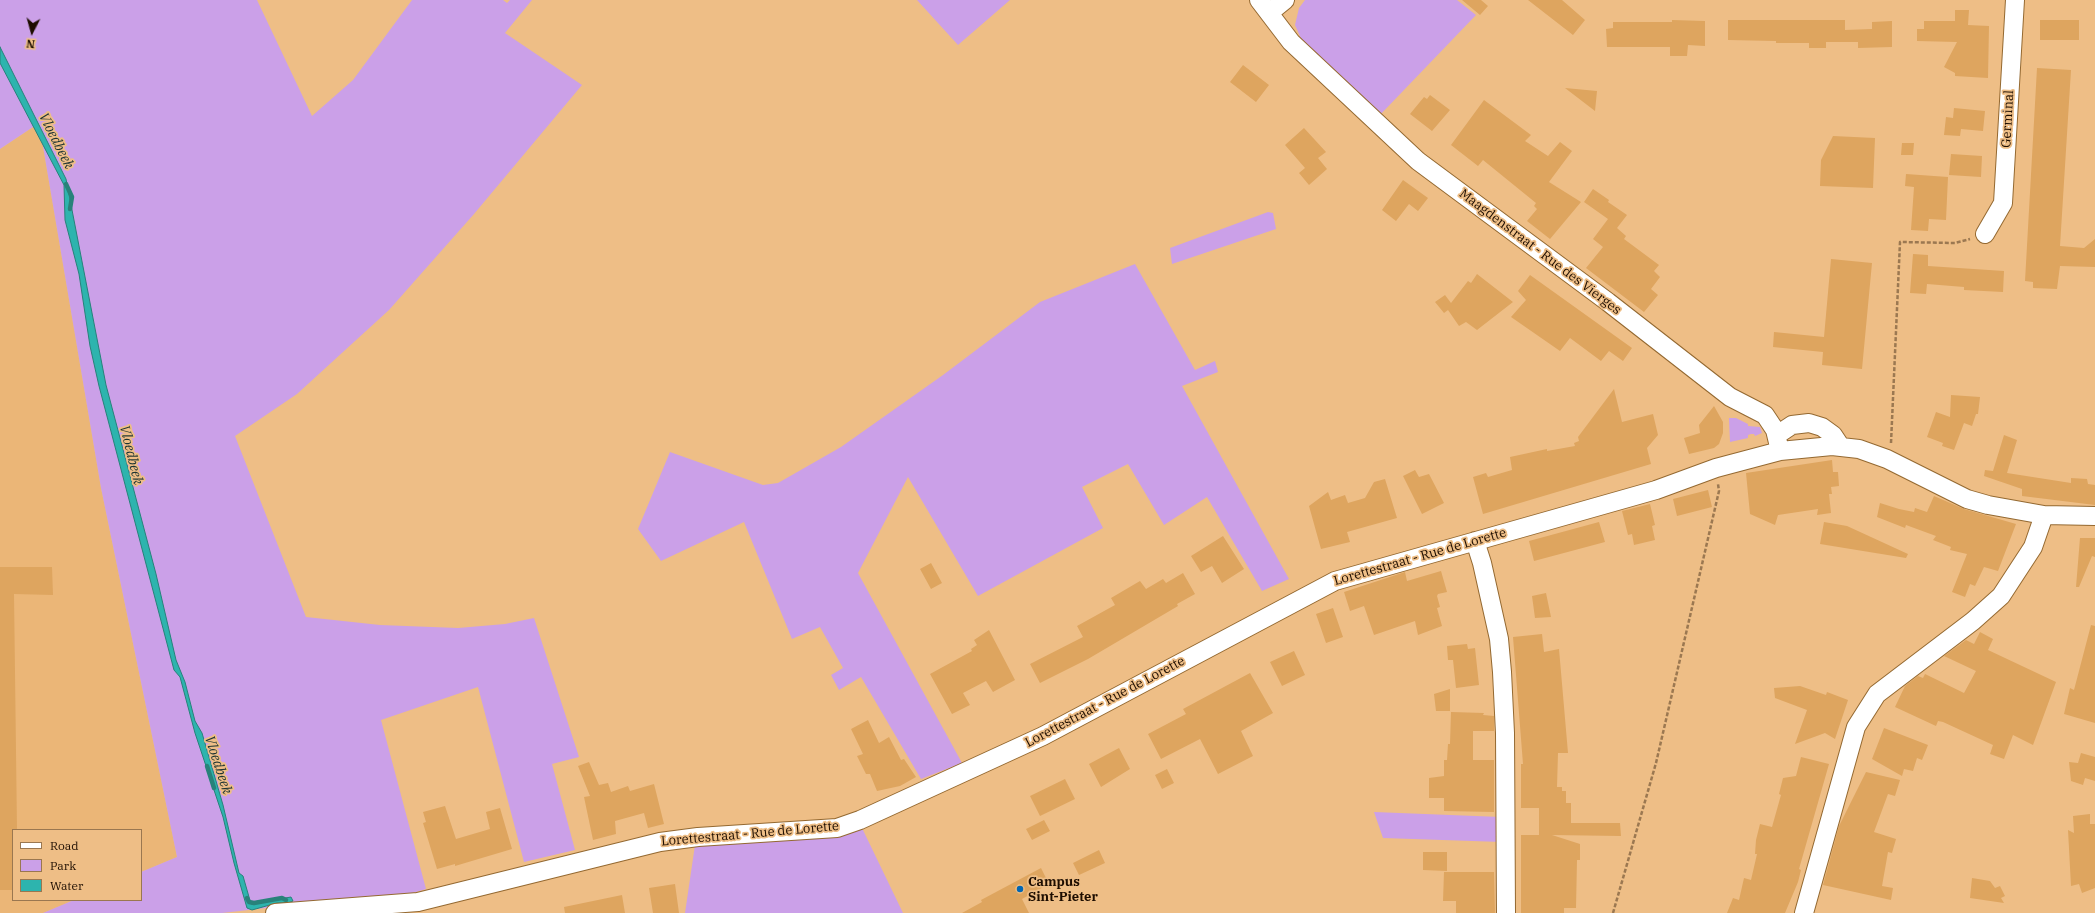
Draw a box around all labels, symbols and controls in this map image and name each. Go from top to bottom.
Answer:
north arrow [12,12,52,52]
text: N [26,37,36,51]
street label: Germinal [1999,90,2017,148]
water label: Vloedbeek [35,110,77,172]
street label: Maagdenstraat - Rue des Vierges [1456,186,1624,318]
water label: Vloedbeek [116,424,146,486]
street label: Lorettestraat - Rue de Lorette [1332,525,1508,589]
street label: Lorettestraat - Rue de Lorette [1022,653,1188,751]
water label: Vloedbeek [201,734,235,796]
street label: Lorettestraat - Rue de Lorette [660,818,840,850]
legend [12,829,142,901]
text: Road [50,838,79,853]
text: Park [50,858,76,873]
place label: Campus Sint-Pieter [1028,874,1098,905]
text: Water [50,878,83,893]
marker: Campus Sint-Pieter [1015,884,1025,894]

